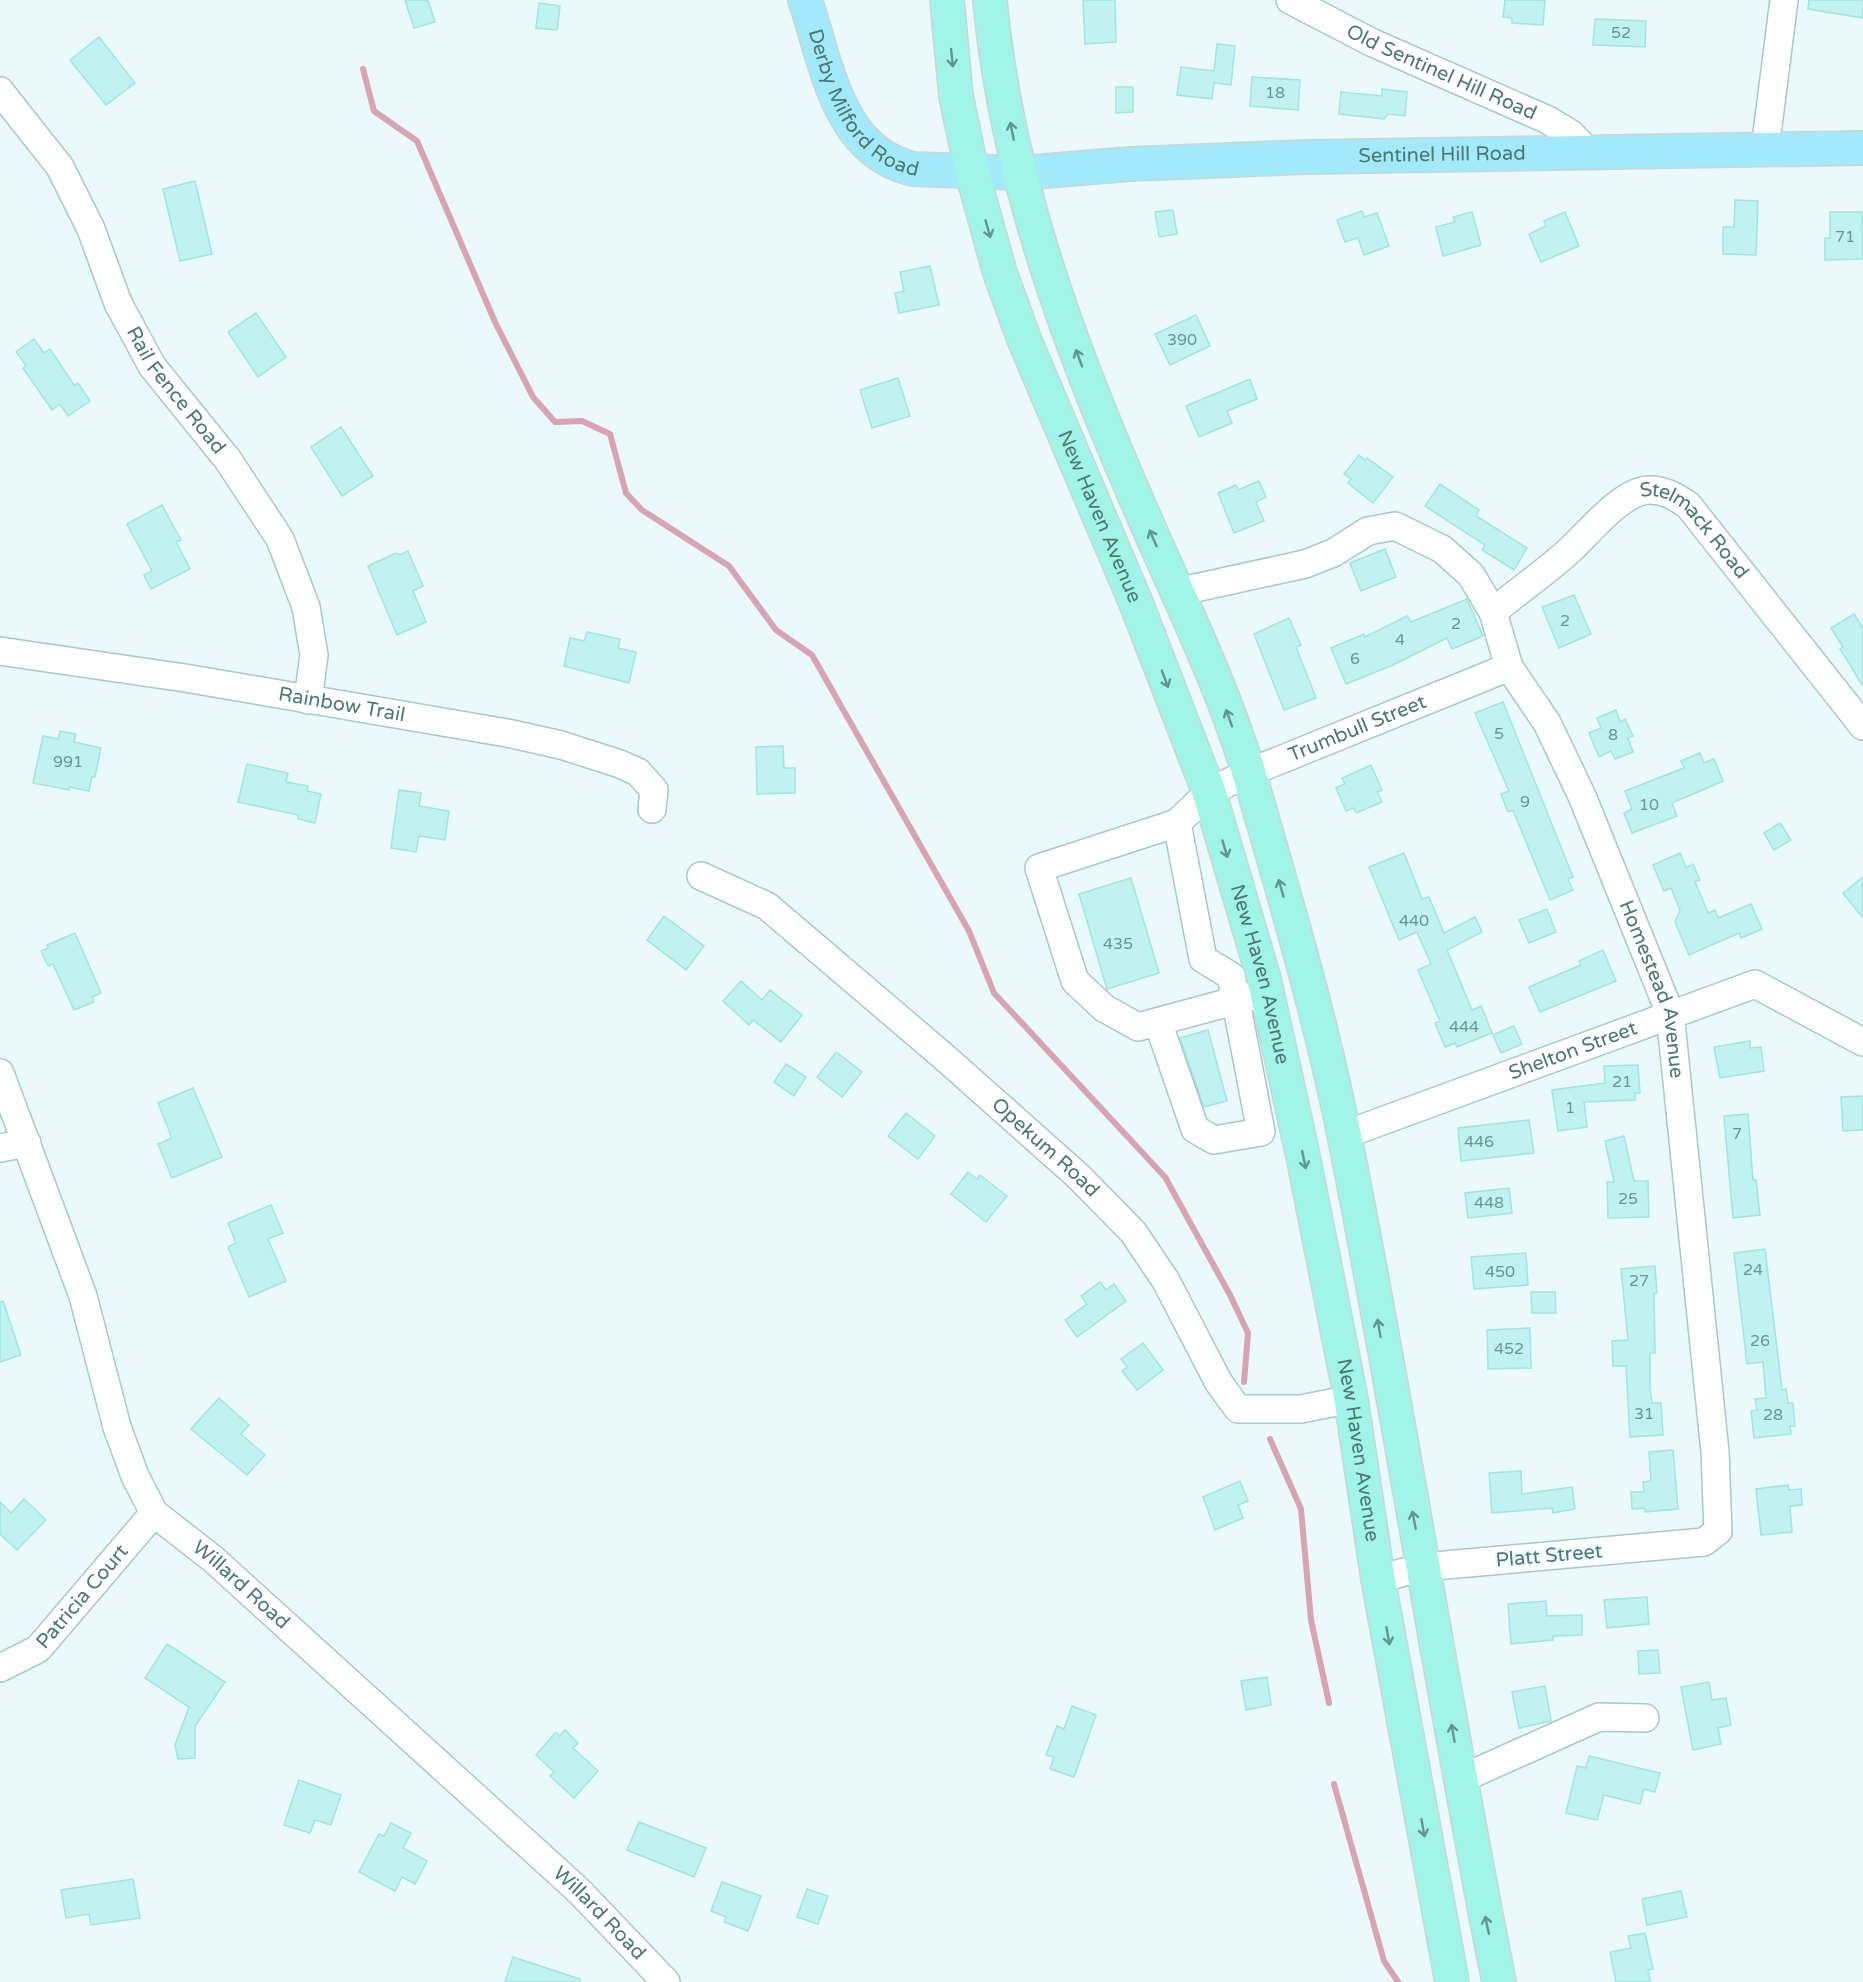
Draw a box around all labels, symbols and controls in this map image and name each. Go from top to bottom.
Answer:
street label: Old Sentinel Hill Road [1342,19,1540,126]
house number: 52 [1611,23,1631,43]
street label: Derby Milford Road [803,26,921,182]
one-way arrow [947,48,958,68]
house number: 18 [1265,83,1285,103]
one-way arrow [1006,121,1017,141]
street label: Sentinel Hill Road [1358,141,1526,168]
one-way arrow [982,219,994,238]
house number: 71 [1835,227,1855,247]
street label: Rail Fence Road [121,322,230,459]
house number: 390 [1167,330,1197,350]
one-way arrow [1072,349,1083,368]
street label: New Haven Avenue [1052,427,1147,606]
street label: Stelmack Road [1638,478,1754,584]
one-way arrow [1147,529,1158,547]
house number: 2 [1560,611,1570,631]
house number: 2 [1451,614,1461,634]
house number: 4 [1395,630,1405,650]
house number: 6 [1350,649,1360,669]
one-way arrow [1160,669,1171,688]
street label: Rainbow Trail [277,682,407,727]
street label: Trumbull Street [1285,690,1430,767]
one-way arrow [1222,709,1233,727]
house number: 5 [1494,724,1504,744]
house number: 8 [1608,725,1618,745]
house number: 991 [53,752,83,772]
house number: 9 [1520,792,1530,812]
house number: 10 [1639,795,1659,815]
one-way arrow [1220,839,1231,858]
one-way arrow [1275,879,1286,898]
street label: New Haven Avenue [1225,882,1294,1067]
street label: Homestead Avenue [1614,897,1689,1079]
house number: 440 [1399,911,1429,931]
house number: 435 [1103,934,1133,954]
street label: Shelton Street [1506,1016,1641,1085]
house number: 444 [1449,1017,1479,1037]
house number: 21 [1612,1072,1632,1092]
street label: Opekum Road [986,1093,1104,1202]
house number: 1 [1565,1098,1575,1118]
house number: 7 [1732,1124,1742,1144]
house number: 446 [1464,1132,1494,1152]
one-way arrow [1299,1149,1310,1169]
house number: 25 [1618,1189,1638,1209]
house number: 448 [1474,1193,1504,1213]
house number: 24 [1743,1260,1763,1280]
house number: 450 [1485,1262,1515,1282]
house number: 27 [1629,1271,1649,1291]
one-way arrow [1374,1319,1385,1339]
house number: 26 [1750,1331,1770,1351]
house number: 452 [1494,1339,1524,1359]
street label: New Haven Avenue [1331,1357,1384,1543]
house number: 31 [1634,1404,1654,1424]
house number: 28 [1763,1405,1783,1425]
one-way arrow [1409,1511,1420,1531]
street label: Willard Road [188,1536,294,1634]
street label: Platt Street [1495,1539,1604,1573]
street label: Patricia Court [31,1540,134,1654]
one-way arrow [1383,1626,1394,1646]
one-way arrow [1447,1723,1458,1743]
one-way arrow [1418,1818,1429,1838]
street label: Willard Road [548,1861,650,1965]
one-way arrow [1481,1915,1492,1935]

